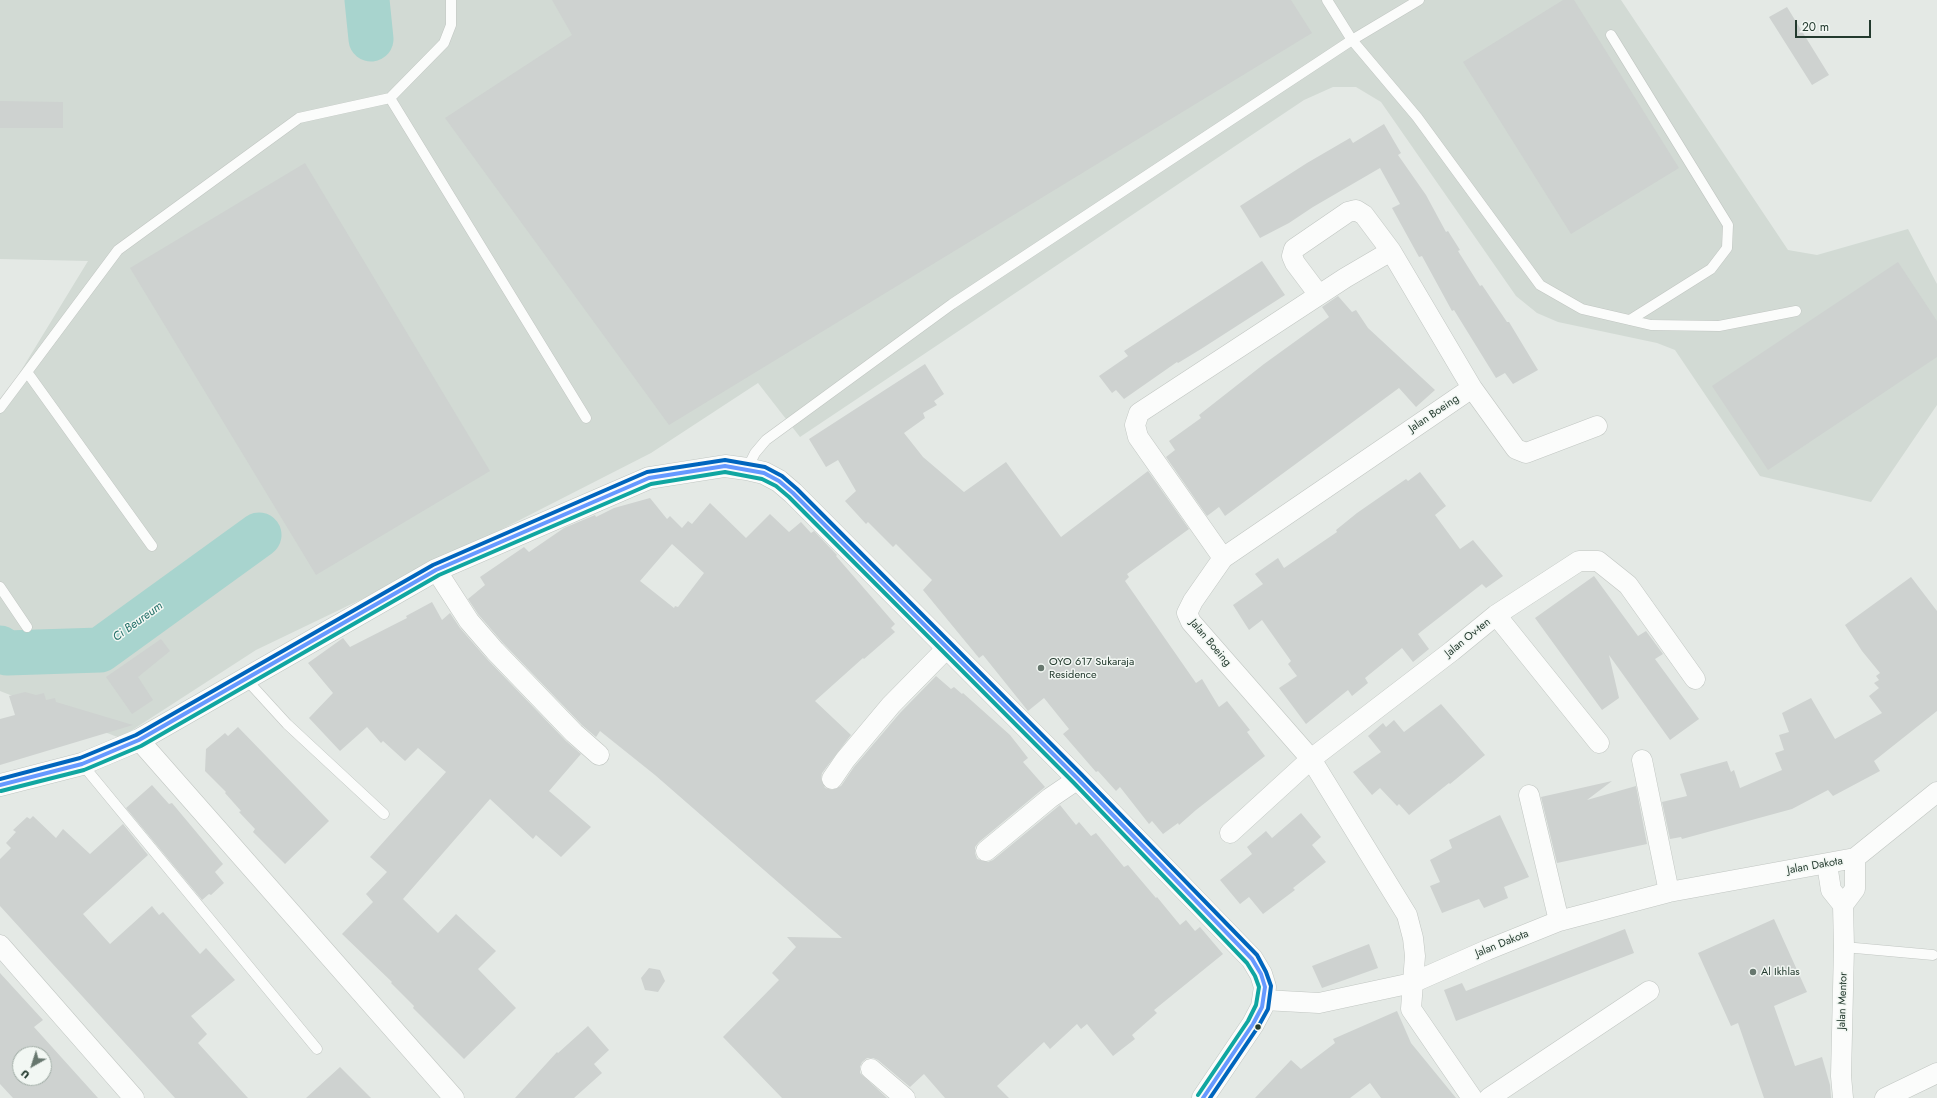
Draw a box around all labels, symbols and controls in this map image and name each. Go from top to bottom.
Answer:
scale bar [1797,12,1873,38]
text: 20 m [1802,18,1829,36]
street label: Jalan Boeing [1406,392,1462,436]
water label: Ci Beureum [110,599,166,645]
street label: Jalan Ov-ten [1443,616,1493,660]
street label: Jalan Boeing [1186,617,1234,669]
place label: OYO 617 Sukaraja Residence [1049,655,1134,681]
marker: OYO 617 Sukaraja Residence [1036,663,1046,673]
street label: Jalan Dakota [1786,855,1844,877]
street label: Jalan Dakota [1473,927,1531,961]
place label: Al Ikhlas [1761,965,1800,979]
marker: Al Ikhlas [1748,967,1758,977]
street label: Jalan Mentor [1835,972,1851,1030]
unlabelled marker [1253,1022,1263,1032]
north arrow [12,1046,52,1086]
text: U [17,1066,33,1083]

